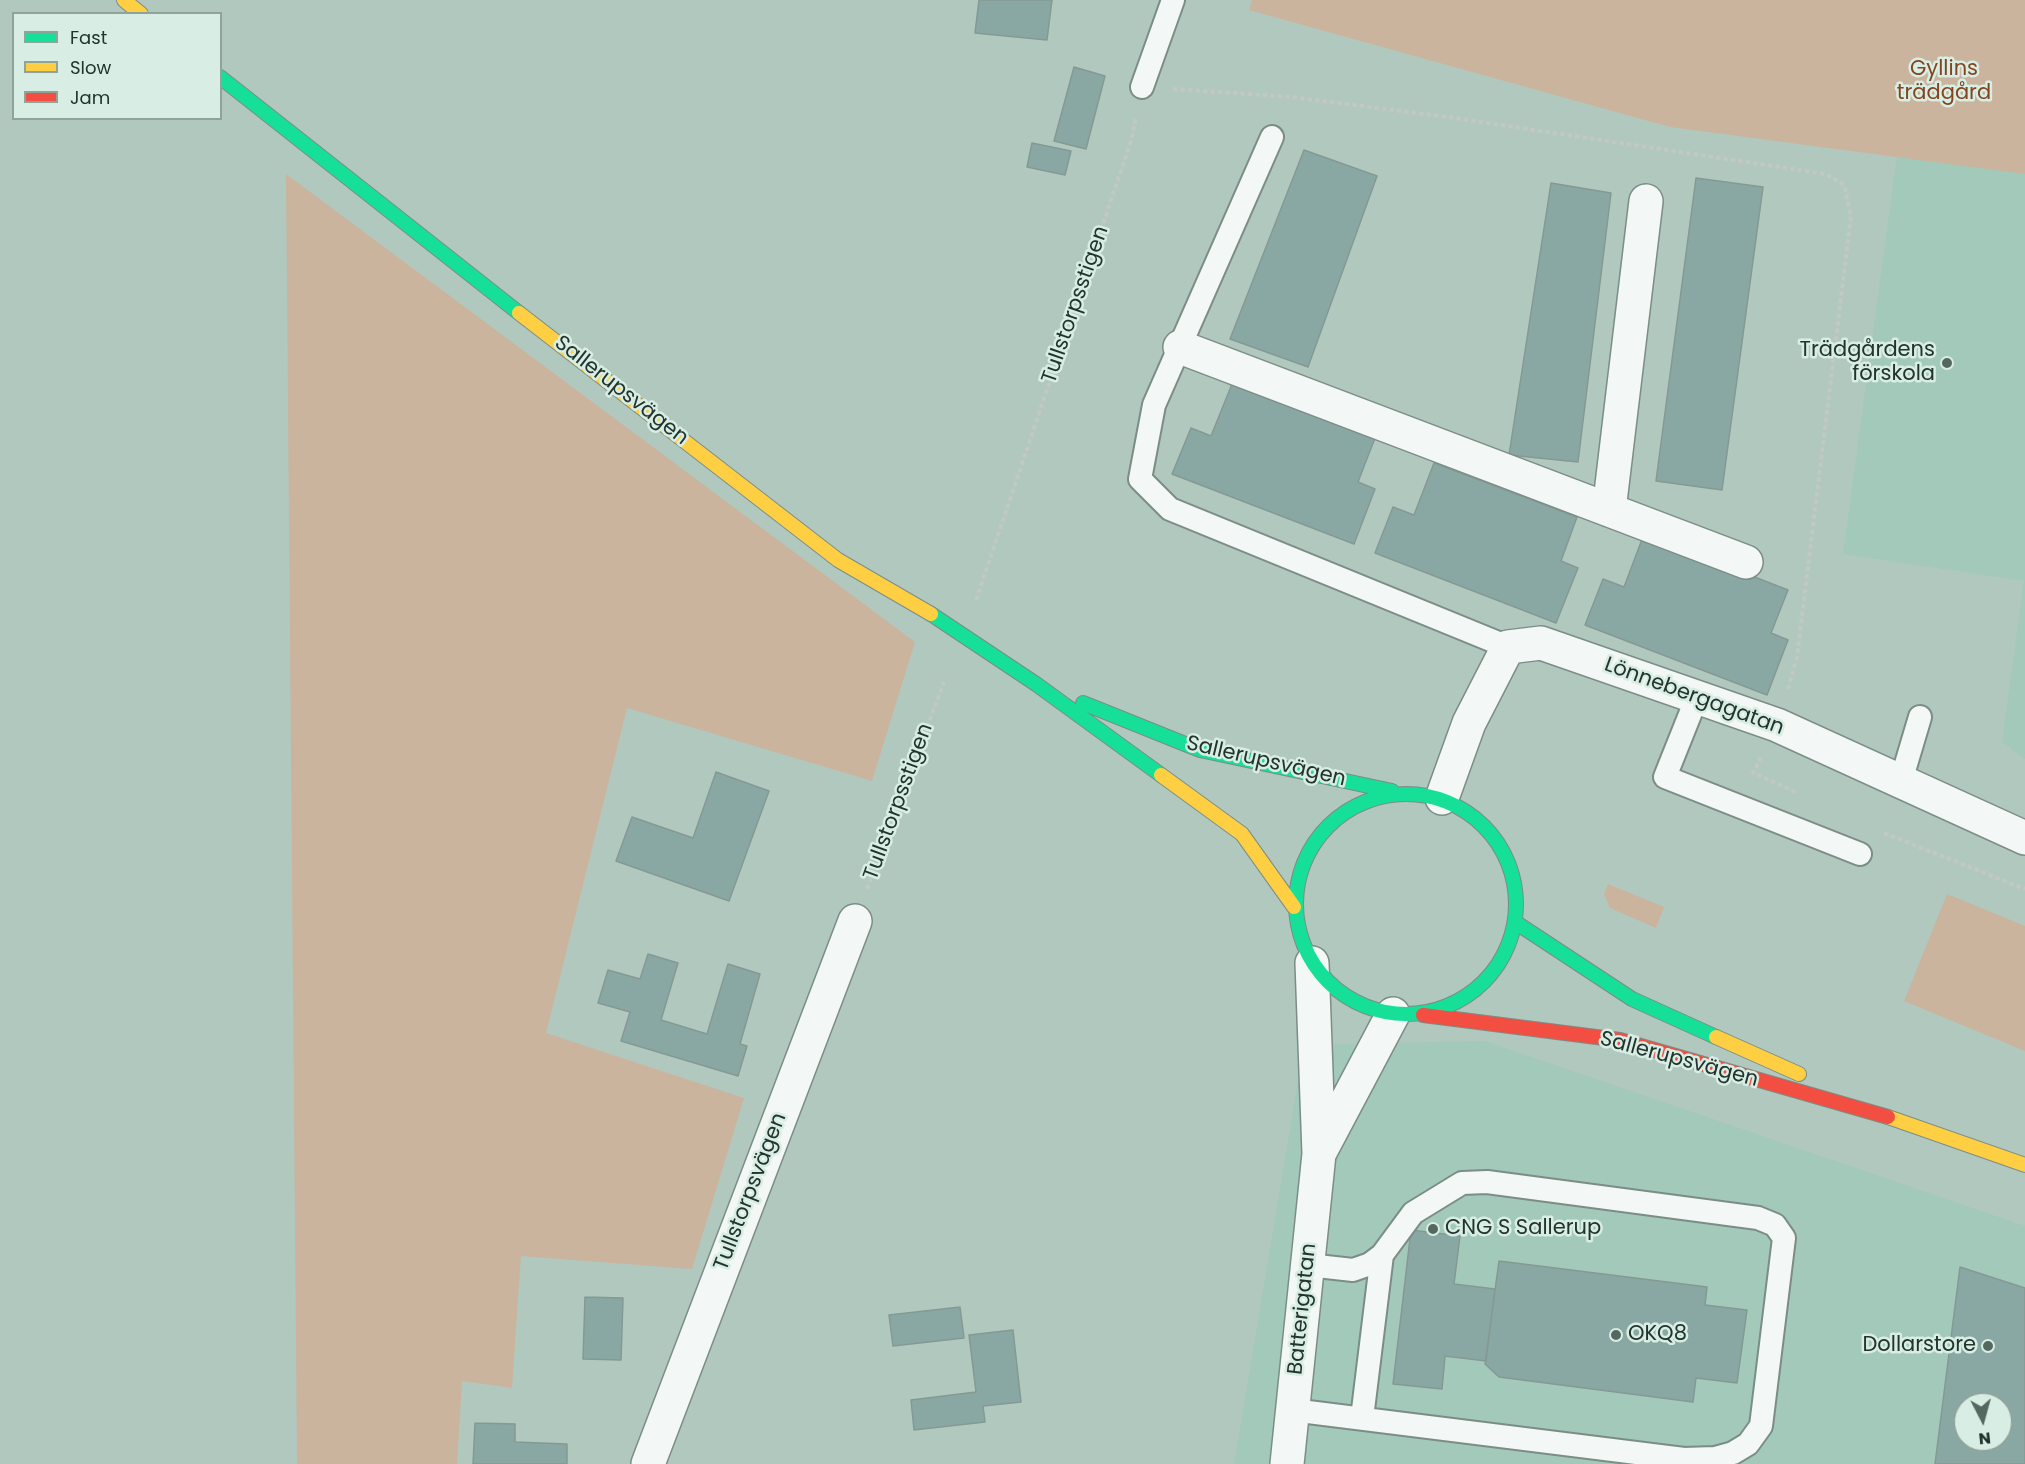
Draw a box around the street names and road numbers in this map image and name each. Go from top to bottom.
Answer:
street label: Tullstorpsstigen [1037,223,1115,387]
street label: Sallerupsvägen [549,331,693,451]
street label: Lönnebergagatan [1601,653,1787,741]
street label: Tullstorpsstigen [859,720,939,884]
street label: Sallerupsvägen [1184,731,1348,793]
street label: Sallerupsvägen [1597,1027,1761,1093]
street label: Tullstorpsvägen [709,1110,793,1274]
street label: Batterigatan [1284,1242,1322,1376]

